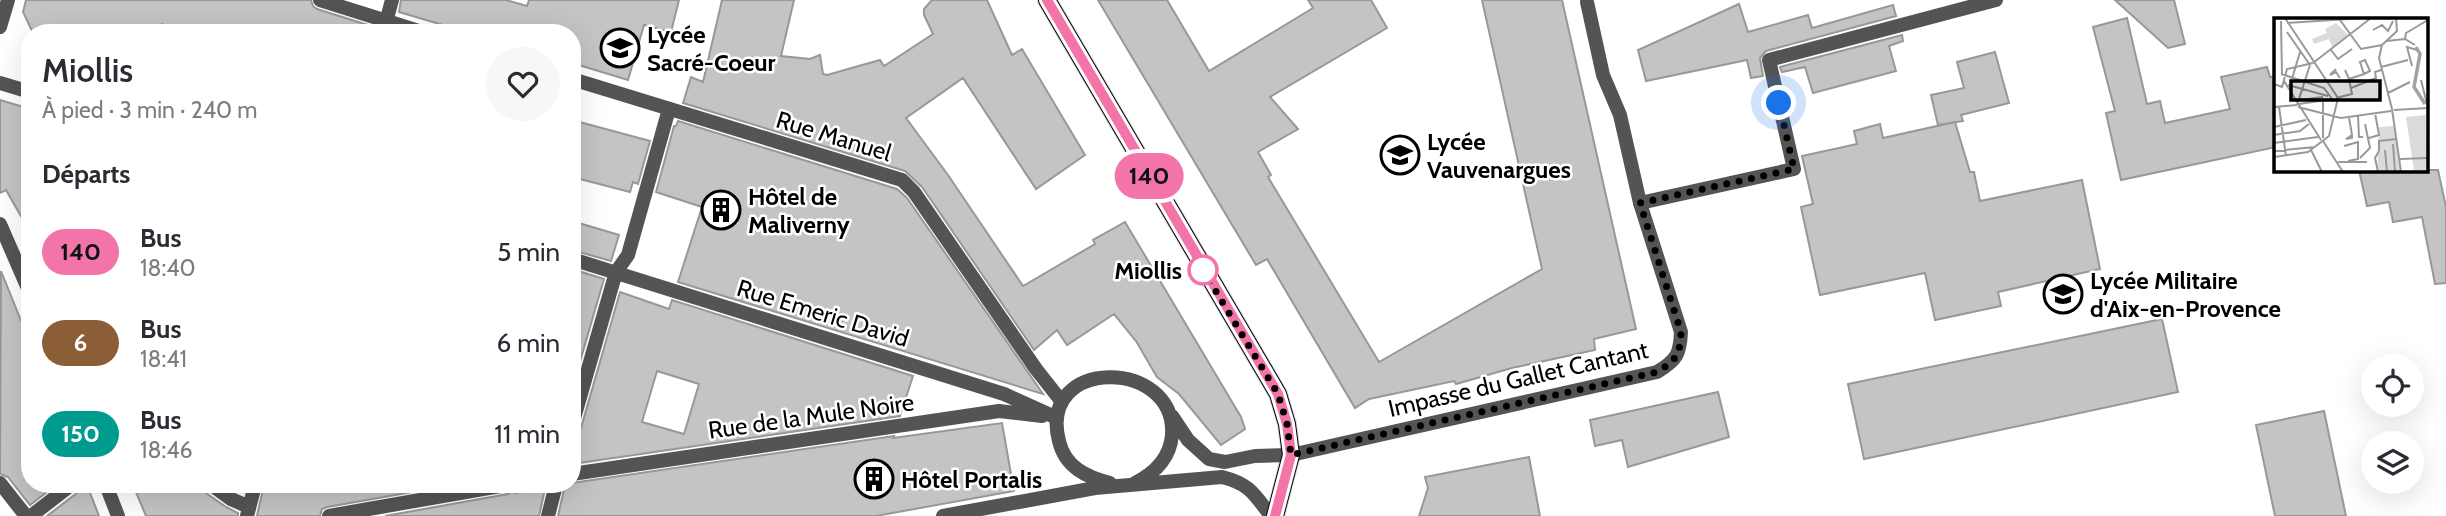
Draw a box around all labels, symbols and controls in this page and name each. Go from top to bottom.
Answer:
inset map [2274,18,2428,172]
place label: Lycée Sacré-Coeur [647,20,776,77]
school or university icon: Lycée Sacré-Coeur [599,27,641,69]
button: heart [486,47,560,121]
text: Miollis [42,50,133,90]
your location [1761,85,1796,120]
text: À pied · 3 min · 240 m [42,96,258,124]
street label: Rue Manuel [773,105,896,167]
place label: Lycée Vauvenargues [1427,127,1571,184]
school or university icon: Lycée Vauvenargues [1379,134,1421,176]
line badge: 140 [1109,153,1189,199]
text: Départs [42,158,130,190]
text: 140 [1129,161,1169,190]
place label: Hôtel de Maliverny [748,182,850,239]
building icon: Hôtel de Maliverny [700,189,742,231]
text: Bus [140,222,181,254]
text: 5 min [497,236,560,268]
text: 140 [60,237,101,266]
text: 18:40 [140,254,196,282]
marker: Miollis [1188,255,1218,285]
place label: Miollis [1114,256,1182,285]
place label: Lycée Militaire d'Aix-en-Provence [2090,266,2281,323]
street label: Rue Emeric David [733,273,913,353]
school or university icon: Lycée Militaire d'Aix-en-Provence [2042,273,2084,315]
text: Bus [140,313,181,345]
text: 6 min [497,327,560,359]
text: 6 [74,328,87,357]
street label: Impasse du Gallet Cantant [1385,335,1651,423]
text: 18:41 [140,345,187,373]
map controls [2361,354,2424,494]
button: locate [2361,354,2424,417]
street label: Rue de la Mule Noire [706,387,916,445]
text: Bus [140,404,181,436]
text: 11 min [494,418,560,450]
text: 150 [61,419,100,448]
button: layers [2361,431,2424,494]
text: 18:46 [140,436,193,464]
building icon: Hôtel Portalis [853,458,895,500]
place label: Hôtel Portalis [901,465,1042,494]

